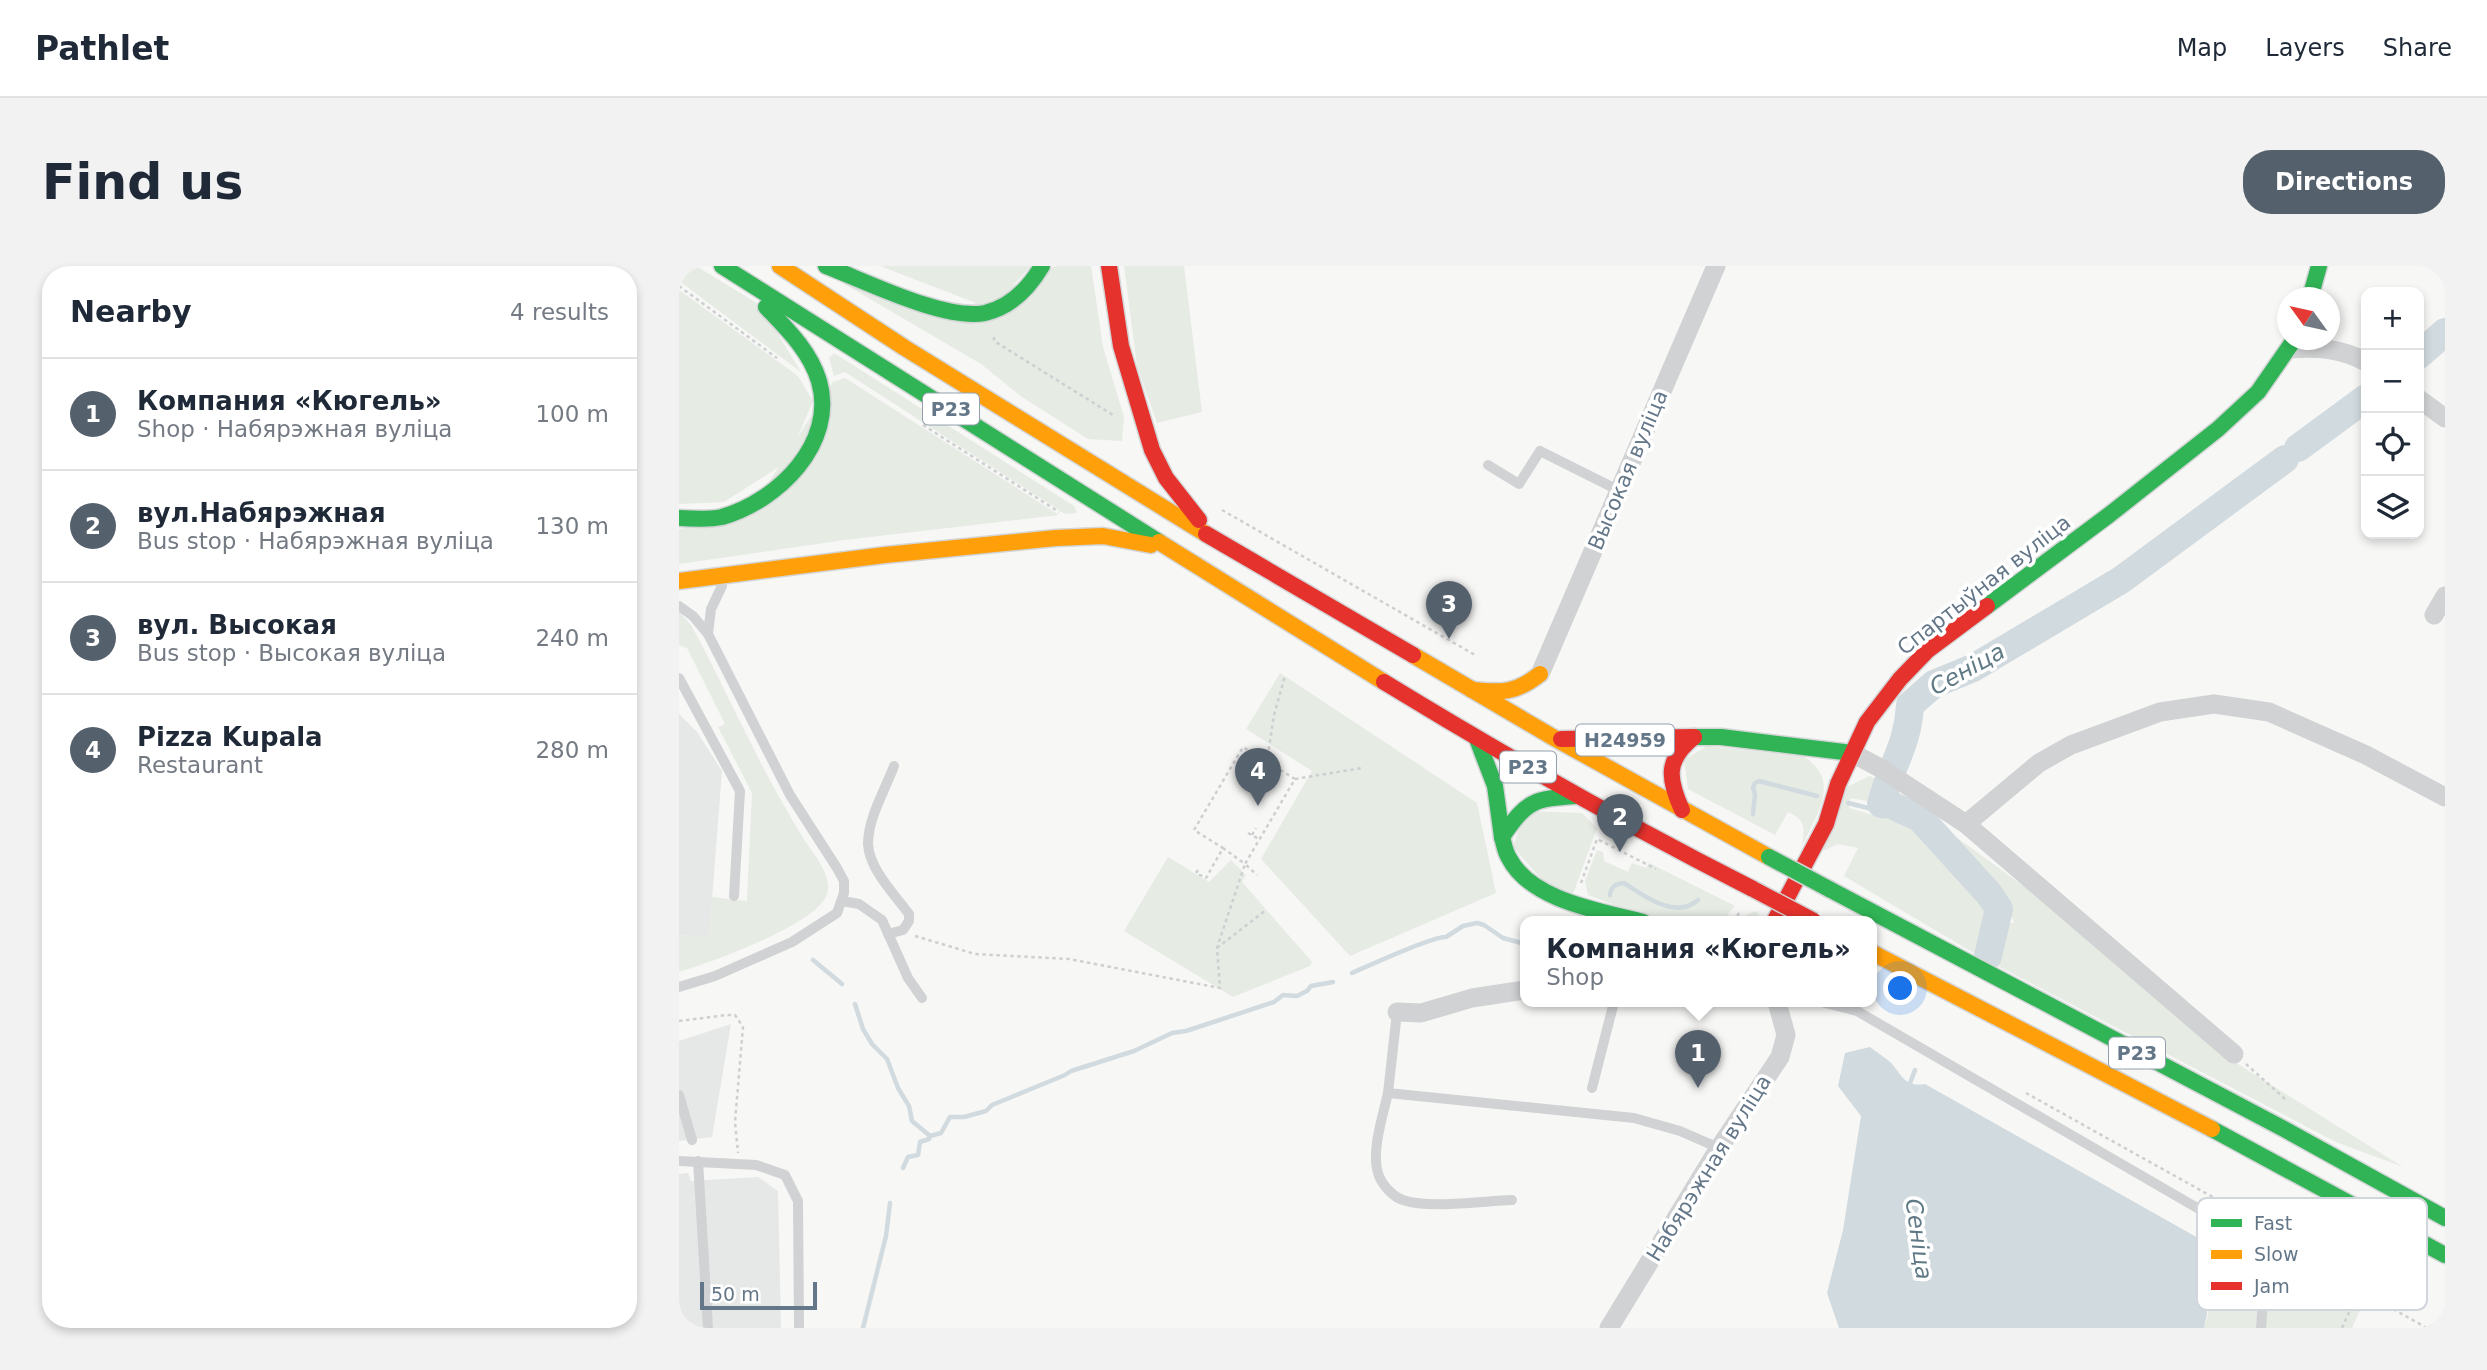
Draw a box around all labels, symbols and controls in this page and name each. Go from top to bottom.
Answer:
text: Pathlet [35,29,169,68]
text: Map [2177,34,2227,62]
text: Layers [2265,34,2345,62]
text: Share [2383,34,2452,62]
button: Directions [2243,150,2445,214]
text: Find us [42,154,243,211]
north arrow [2277,287,2340,350]
map controls [2361,287,2424,539]
button: + [2361,287,2424,350]
text: Nearby [70,294,192,329]
text: 4 results [510,299,609,325]
button: − [2361,350,2424,413]
text: Компания «Кюгель» [137,386,442,416]
street label: Высокая вуліца [1583,386,1673,554]
road number: Р23 [923,393,979,424]
text: 1 [85,401,101,427]
text: 100 m [535,401,609,427]
button: locate [2361,413,2424,476]
text: Shop · Набярэжная вуліца [137,416,452,442]
button: layers [2361,476,2424,539]
text: вул.Набярэжная [137,498,386,528]
street label: Спартыўная вуліца [1893,510,2075,660]
text: 2 [85,513,101,539]
text: 130 m [535,513,609,539]
text: Bus stop · Набярэжная вуліца [137,528,494,554]
pin: 3 [1426,581,1472,639]
text: вул. Высокая [137,610,337,640]
text: 3 [85,625,101,651]
text: 240 m [535,625,609,651]
water label: Сеніца [1925,638,2009,700]
text: Bus stop · Высокая вуліца [137,640,446,666]
text: Pizza Kupala [137,722,323,752]
road number: Н24959 [1576,724,1674,755]
text: 4 [85,737,101,763]
text: 280 m [535,737,609,763]
pin: 4 [1235,748,1281,806]
text: Restaurant [137,752,263,778]
road number: Р23 [1500,752,1556,782]
pin: 2 [1597,794,1643,852]
popup [1520,916,1877,1007]
text: Компания «Кюгель» [1546,934,1851,964]
text: Shop [1546,964,1604,990]
your location [1883,971,1917,1005]
pin: 1 [1675,1030,1721,1088]
road number: Р23 [2109,1038,2165,1068]
street label: Набярэжная вуліца [1642,1070,1776,1266]
water label: Сеніца [1900,1197,1938,1281]
legend [2197,1198,2427,1310]
text: Fast [2254,1212,2292,1234]
text: Slow [2254,1243,2299,1265]
text: Jam [2253,1275,2290,1297]
scale bar [700,1279,817,1311]
text: 50 m [711,1283,760,1305]

